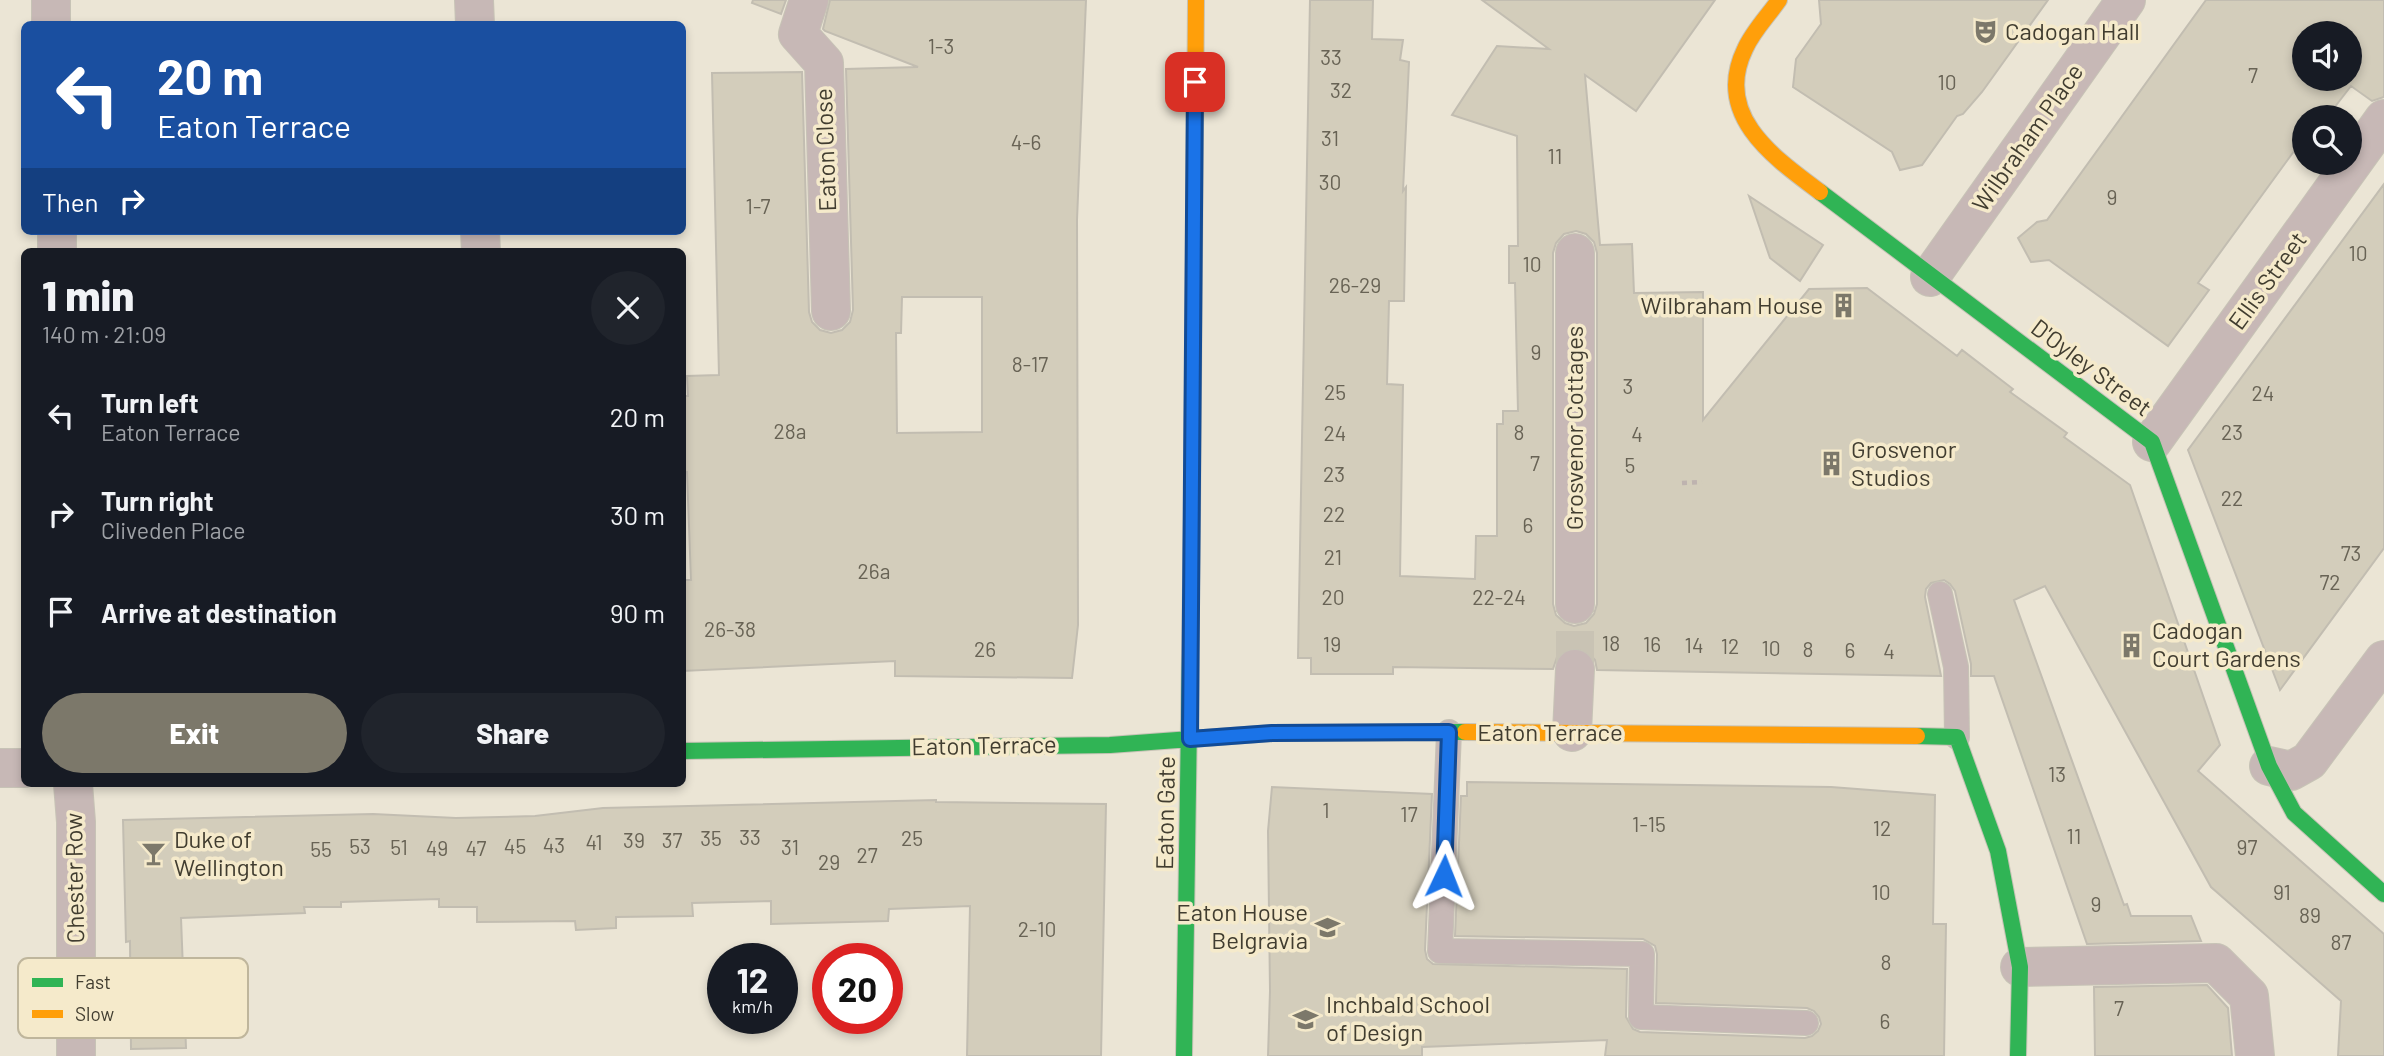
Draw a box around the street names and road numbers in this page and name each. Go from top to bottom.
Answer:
street label: Wilbraham Place [1965,58,2089,217]
street label: Eaton Close [808,88,841,212]
street label: Ellis Street [2222,226,2312,335]
street label: D'Oyley Street [2026,312,2158,422]
street label: Grosvenor Cottages [1559,326,1588,530]
street label: Eaton Terrace [1477,717,1623,746]
street label: Eaton Terrace [911,729,1057,760]
street label: Eaton Gate [1149,756,1180,870]
street label: Chester Row [58,812,89,944]

